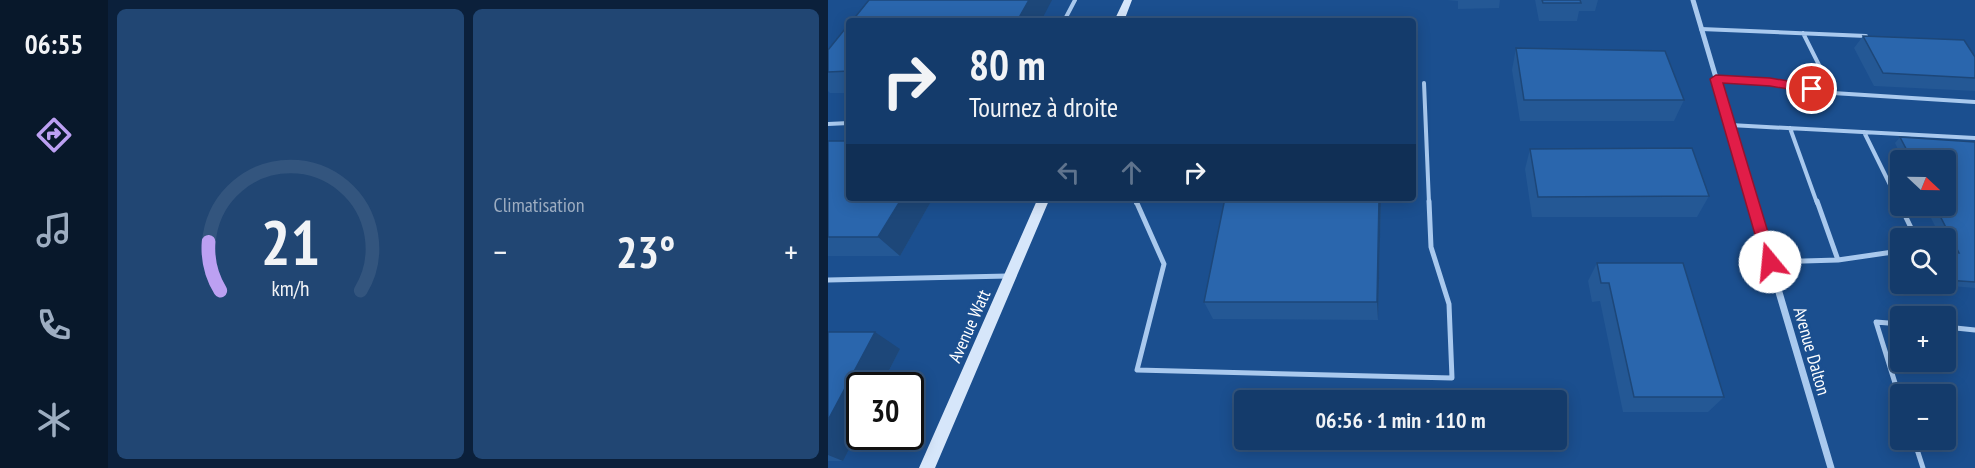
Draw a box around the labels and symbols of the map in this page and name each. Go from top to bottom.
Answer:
pin [1786,63,1837,114]
north arrow [1890,150,1956,216]
position arrow [1738,230,1802,294]
street label: Avenue Watt [943,286,995,366]
street label: Avenue Dalton [1788,304,1836,398]
speed limit sign: 30 [846,372,924,450]

